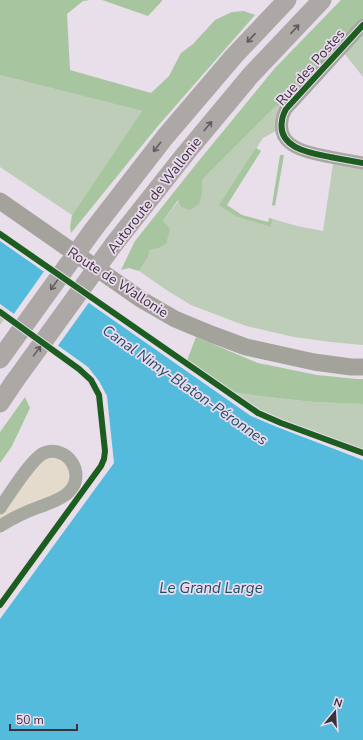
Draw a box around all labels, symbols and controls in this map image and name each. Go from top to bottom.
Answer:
one-way arrow [290,24,300,34]
street label: Rue des Postes [272,25,349,110]
one-way arrow [247,33,256,43]
one-way arrow [204,121,213,131]
street label: Autoroute de Wallonie [103,133,206,257]
one-way arrow [153,142,161,153]
street label: Route de Wallonie [64,243,172,322]
one-way arrow [49,279,58,290]
water label: Canal Nimy-Blaton-Péronnes [98,320,272,450]
one-way arrow [33,345,41,356]
water label: Le Grand Large [159,578,263,598]
north arrow [315,692,355,732]
text: N [332,695,344,711]
scale bar [10,706,77,732]
text: 50 m [16,712,44,728]

